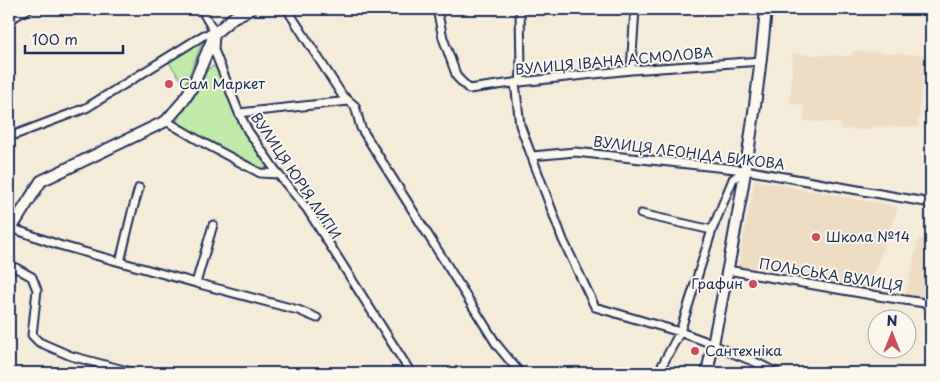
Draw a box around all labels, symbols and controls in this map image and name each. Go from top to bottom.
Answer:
scale bar [25,22,122,54]
text: 100 m [32,27,78,50]
street label: ВУЛИЦЯ ІВАНА АСМОЛОВА [514,41,714,80]
place label: Сам Маркет [179,73,265,94]
marker: Сам Маркет [163,78,175,90]
street label: ВУЛИЦЯ ЮРІЯ ЛИПИ [246,108,347,243]
street label: ВУЛИЦЯ ЛЕОНІДА БИКОВА [592,130,786,175]
place label: Школа №14 [826,226,910,247]
marker: Школа №14 [810,231,822,243]
street label: ПОЛЬСЬКА ВУЛИЦЯ [758,253,904,296]
place label: Графин [691,273,743,294]
marker: Графин [747,278,759,290]
north arrow [868,310,918,360]
text: N [886,310,898,331]
place label: Сантехніка [705,340,782,361]
marker: Сантехніка [689,345,701,357]

